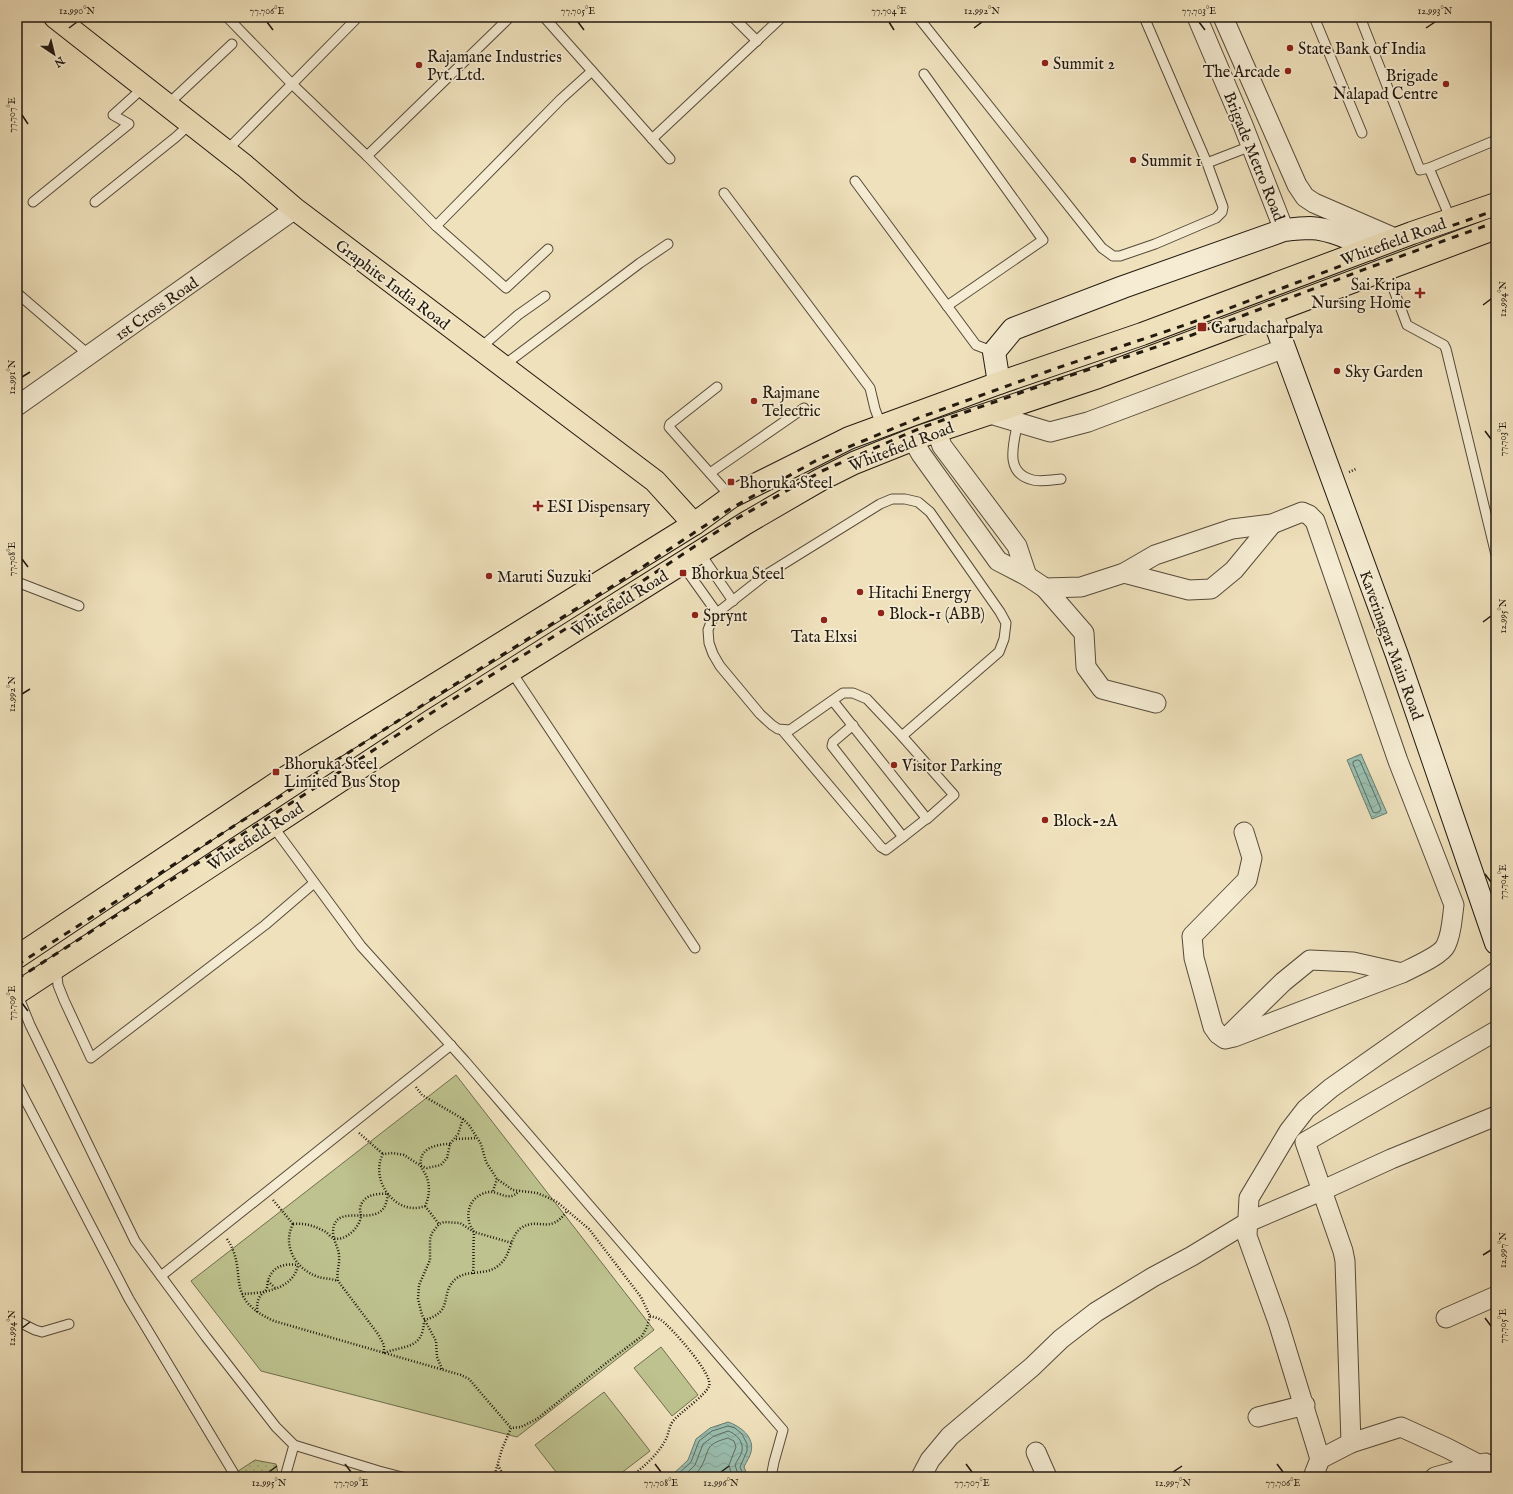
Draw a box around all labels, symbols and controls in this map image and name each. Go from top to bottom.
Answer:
text: 12.990°N [59,5,95,18]
text: 77.706°E [250,5,285,18]
text: 77.705°E [561,5,595,18]
text: 77.704°E [871,5,907,18]
text: 12.992°N [964,5,1000,18]
text: 77.703°E [1182,5,1216,18]
text: 12.993°N [1418,5,1453,18]
north arrow [34,34,74,74]
place label: State Bank of India [1298,40,1426,60]
marker: State Bank of India [1285,43,1295,53]
place label: Rajamane Industries Pvt. Ltd. [427,48,562,86]
text: N [51,52,68,70]
place label: Summit 2 [1053,55,1115,75]
marker: Summit 2 [1040,58,1050,68]
marker: Rajamane Industries Pvt. Ltd. [414,60,424,70]
place label: The Arcade [1203,63,1280,83]
marker: The Arcade [1283,66,1293,76]
place label: Brigade Nalapad Centre [1333,67,1438,105]
marker: Brigade Nalapad Centre [1441,79,1451,89]
street label: Brigade Metro Road [1218,89,1288,225]
text: 77.707°E [6,97,19,133]
place label: Summit 1 [1141,152,1201,172]
marker: Summit 1 [1128,155,1138,165]
street label: Whitefield Road [1338,214,1450,271]
street label: Graphite India Road [331,236,453,335]
street label: 1st Cross Road [112,273,203,346]
place label: Sai Kripa Nursing Home [1311,276,1411,314]
text: 12.994°N [1497,281,1510,317]
marker: Sai Kripa Nursing Home [1414,287,1426,299]
place label: Garudacharpalya [1211,319,1323,339]
marker: Garudacharpalya [1196,321,1208,333]
text: 12.991°N [6,359,19,394]
place label: Sky Garden [1345,363,1424,383]
marker: Sky Garden [1332,366,1342,376]
place label: Rajmane Telectric [762,384,821,422]
marker: Rajmane Telectric [749,396,759,406]
street label: Whitefield Road [846,419,957,477]
text: 77.703°E [1497,422,1510,456]
place label: Bhoruka Steel [739,474,833,494]
marker: Bhoruka Steel [726,477,736,487]
place label: ESI Dispensary [547,498,650,518]
marker: ESI Dispensary [532,500,544,512]
text: 77.708°E [6,542,19,576]
place label: Bhorkua Steel [691,565,785,585]
street label: Whitefield Road [568,567,673,643]
place label: Maruti Suzuki [497,568,591,588]
marker: Bhorkua Steel [678,568,688,578]
street label: Kaverinagar Main Road [1354,568,1427,724]
marker: Maruti Suzuki [484,571,494,581]
place label: Hitachi Energy [868,584,972,604]
marker: Hitachi Energy [855,587,865,597]
text: 12.995°N [1497,598,1510,633]
place label: Block-1 (ABB) [889,605,985,625]
place label: Sprynt [703,607,748,627]
marker: Block-1 (ABB) [876,608,886,618]
marker: Sprynt [690,610,700,620]
marker: Tata Elxsi [819,615,829,625]
place label: Tata Elxsi [791,628,857,648]
text: 12.992°N [6,676,19,712]
place label: Bhoruka Steel Limited Bus Stop [284,755,400,793]
place label: Visitor Parking [901,757,1002,777]
marker: Visitor Parking [889,760,899,770]
marker: Bhoruka Steel Limited Bus Stop [271,767,281,777]
street label: Whitefield Road [204,799,308,876]
place label: Block-2A [1053,812,1119,832]
marker: Block-2A [1040,815,1050,825]
text: 77.704°E [1497,864,1510,900]
text: 77.709°E [6,985,19,1021]
text: 12.997°N [1497,1232,1510,1268]
text: 77.705°E [1497,1309,1510,1343]
text: 12.994°N [6,1310,19,1346]
text: 12.995°N [252,1477,287,1490]
text: 77.709°E [333,1477,369,1490]
text: 77.708°E [644,1477,678,1490]
text: 12.996°N [703,1477,739,1490]
text: 77.707°E [954,1477,990,1490]
text: 12.997°N [1155,1477,1191,1490]
text: 77.706°E [1266,1477,1301,1490]

